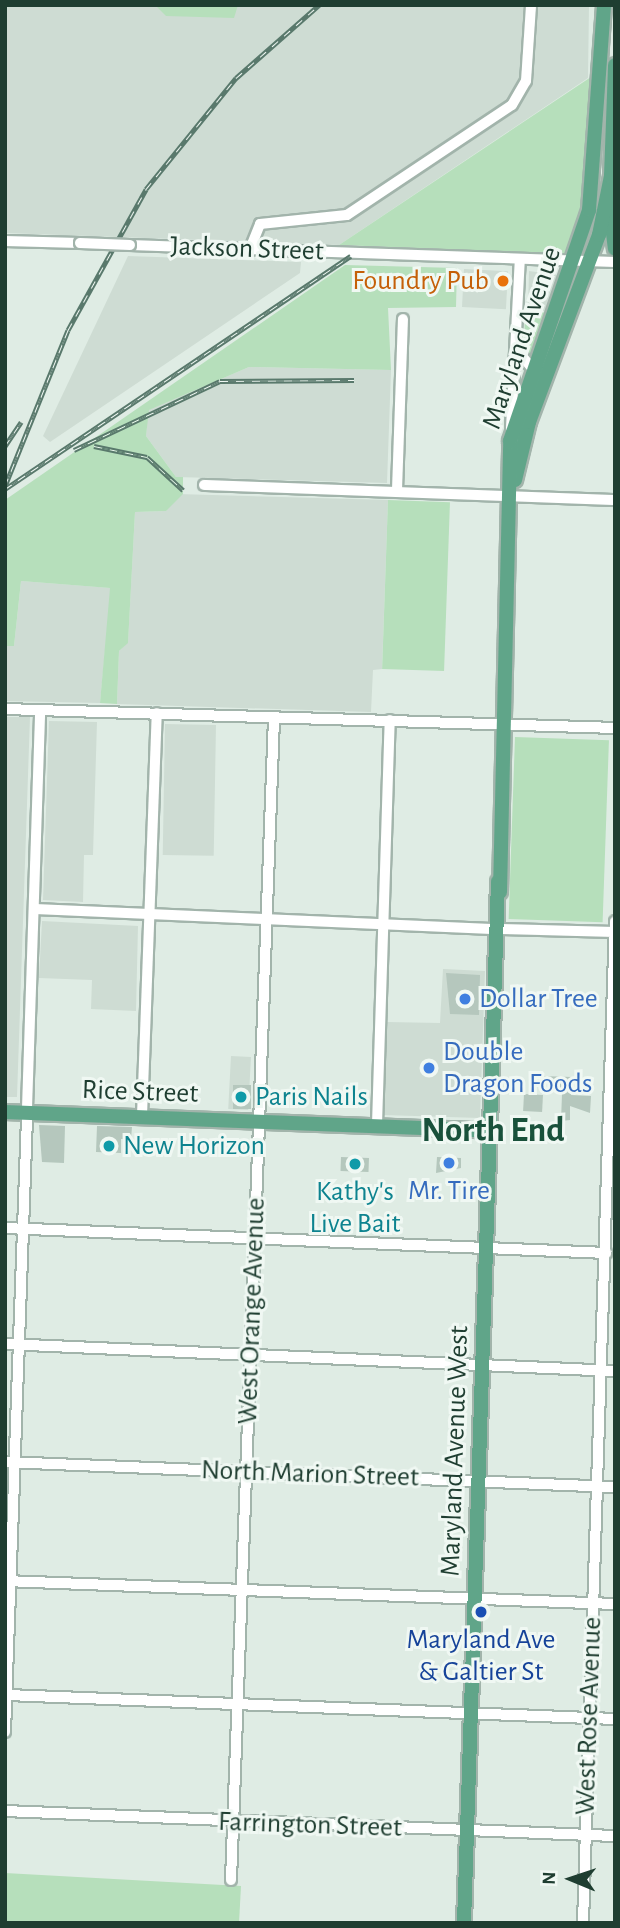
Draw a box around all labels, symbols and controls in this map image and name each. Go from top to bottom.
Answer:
street label: Jackson Street [170,230,324,268]
street label: Maryland Avenue [475,242,569,434]
place label: Foundry Pub [352,264,489,298]
marker: Foundry Pub [495,273,511,289]
place label: Dollar Tree [479,982,598,1016]
marker: Dollar Tree [457,991,473,1007]
place label: Double Dragon Foods [443,1035,592,1101]
marker: Double Dragon Foods [421,1060,437,1076]
street label: Rice Street [81,1073,199,1111]
place label: Paris Nails [255,1080,368,1114]
marker: Paris Nails [233,1089,249,1105]
district label: North End [421,1110,565,1152]
place label: New Horizon [123,1129,265,1163]
marker: New Horizon [101,1138,117,1154]
marker: Mr. Tire [441,1155,457,1171]
marker: Kathy's Live Bait [347,1156,363,1172]
place label: Mr. Tire [408,1174,490,1208]
place label: Kathy's Live Bait [309,1175,401,1241]
street label: West Orange Avenue [231,1197,273,1425]
street label: Maryland Avenue West [434,1325,476,1577]
street label: North Marion Street [201,1453,419,1495]
marker: Maryland Ave & Galtier St [473,1604,489,1620]
street label: West Rose Avenue [569,1616,609,1816]
place label: Maryland Ave & Galtier St [407,1623,555,1689]
street label: Farrington Street [218,1805,402,1845]
north arrow [536,1844,606,1914]
text: N [540,1871,559,1885]

